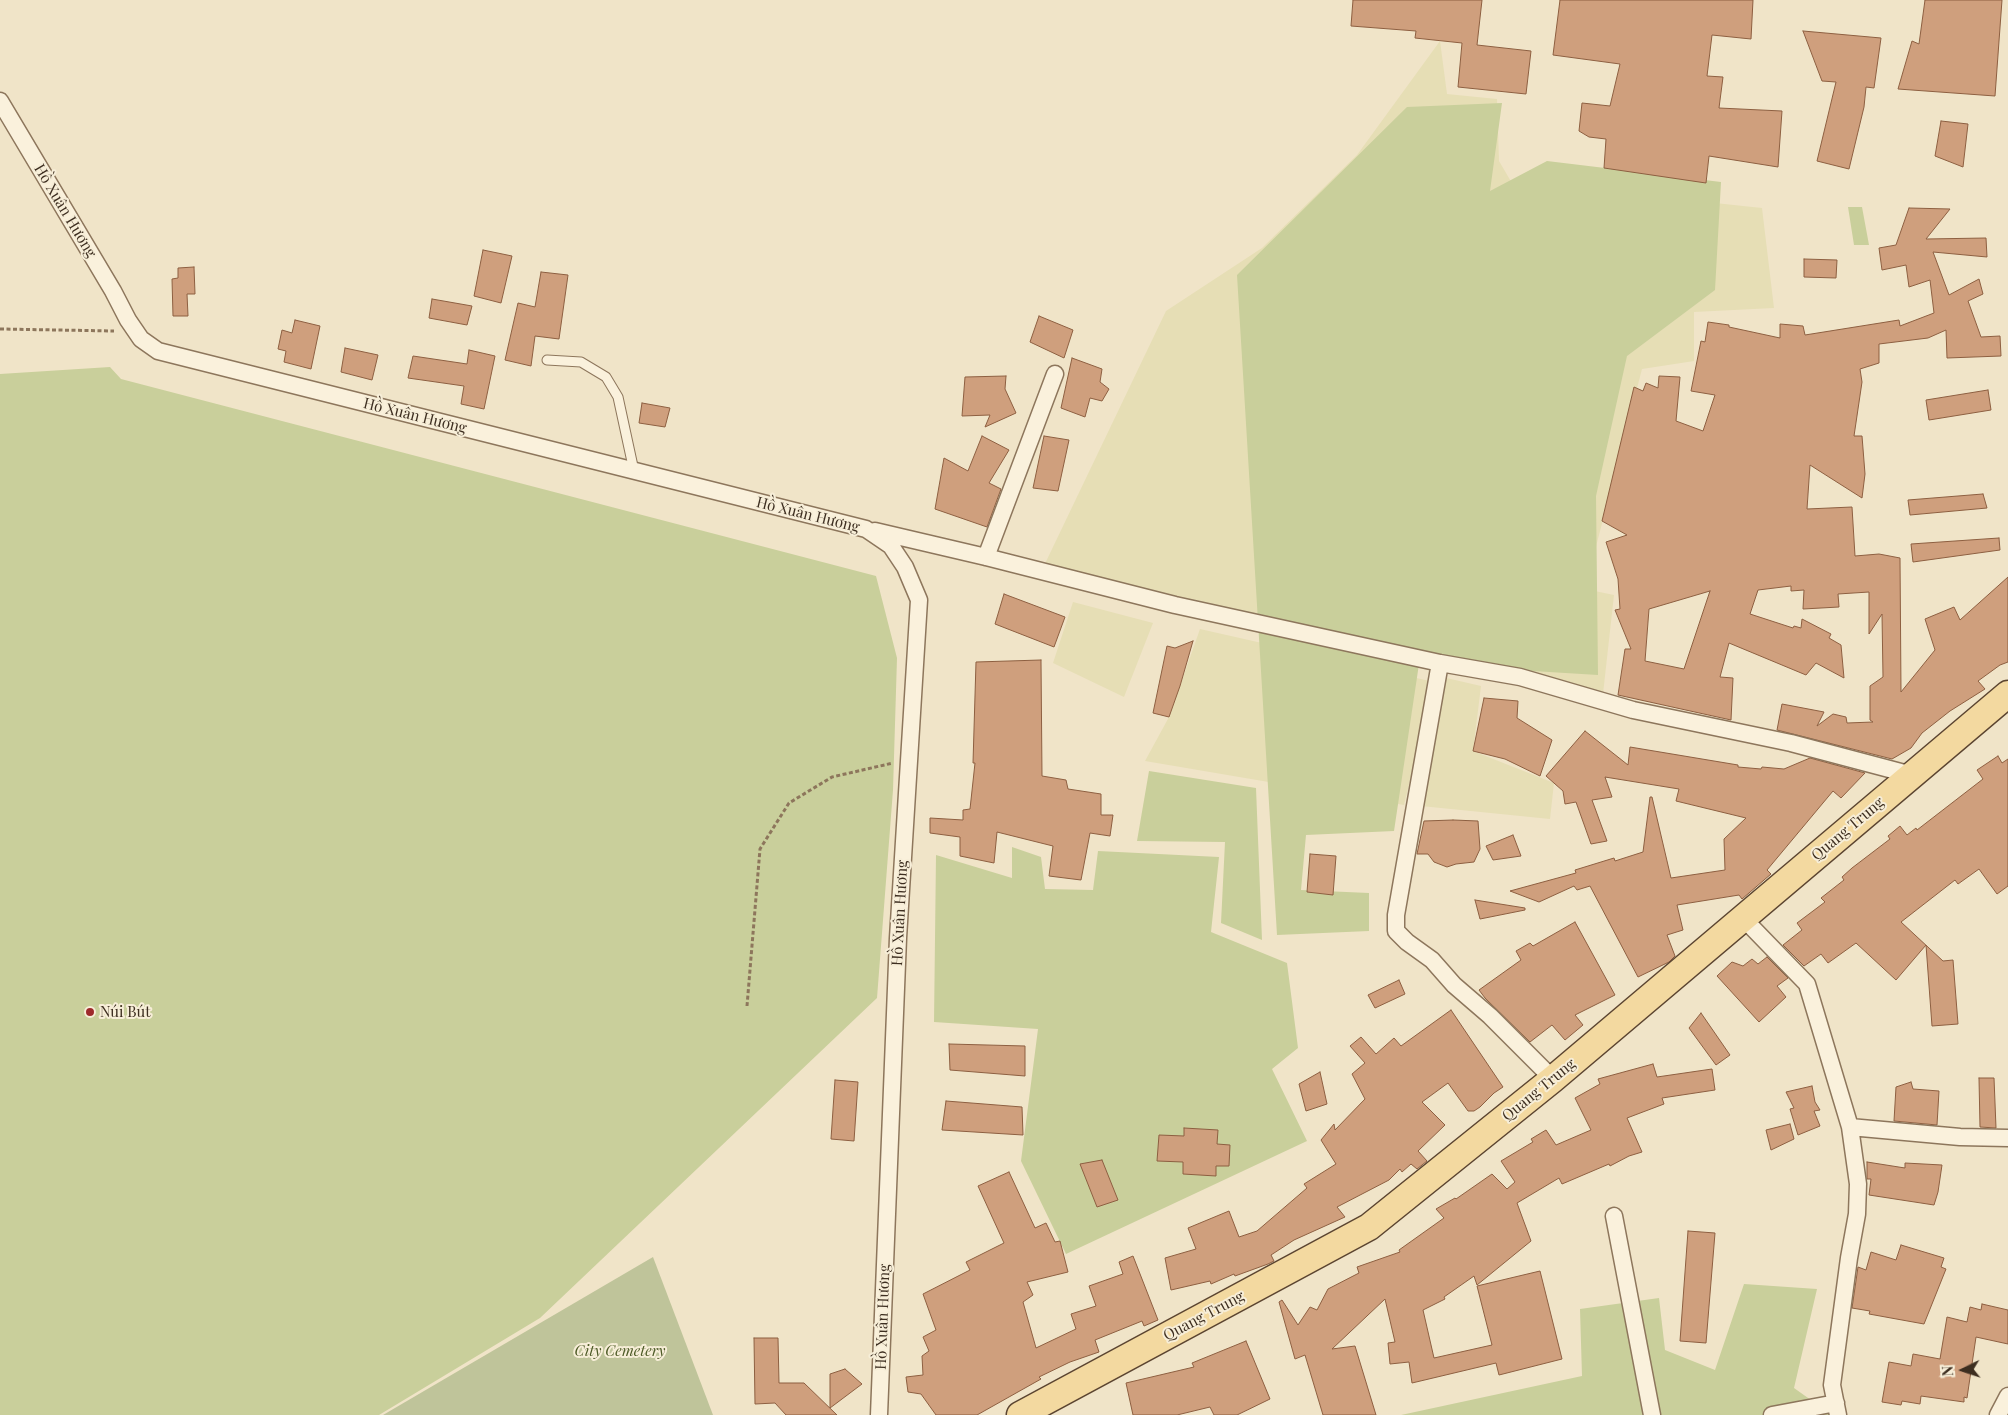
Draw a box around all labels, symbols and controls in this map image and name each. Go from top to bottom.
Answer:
street label: Hồ Xuân Hương [30,161,100,261]
street label: Hồ Xuân Hương [361,394,469,438]
street label: Hồ Xuân Hương [754,493,862,537]
street label: Quang Trung [1808,793,1888,865]
street label: Hồ Xuân Hương [888,860,912,966]
place label: Núi Bút [100,1003,151,1021]
marker: Núi Bút [84,1006,96,1018]
street label: Quang Trung [1499,1055,1579,1125]
street label: Hồ Xuân Hương [872,1264,894,1370]
street label: Quang Trung [1160,1287,1248,1345]
park label: City Cemetery [575,1342,665,1360]
north arrow [1938,1345,1988,1395]
text: N [1938,1365,1957,1377]

